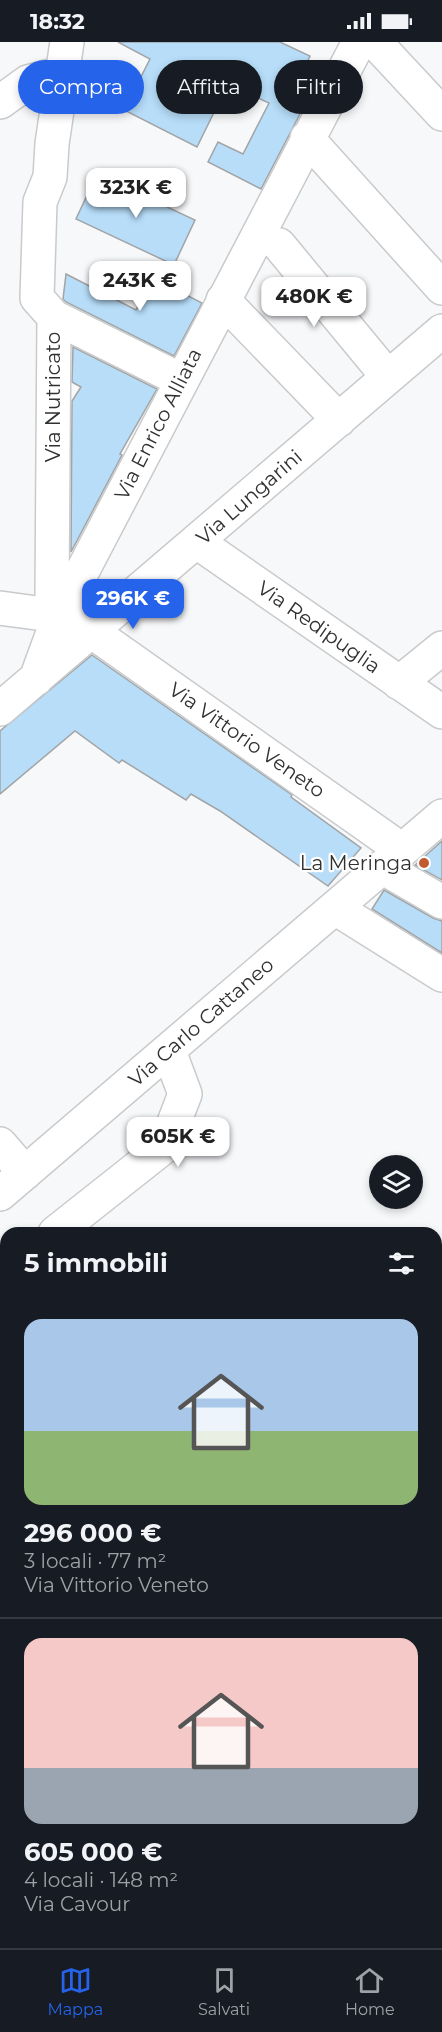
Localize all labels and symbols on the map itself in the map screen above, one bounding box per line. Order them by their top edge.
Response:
pin: 323K € [87,168,185,219]
pin: 243K € [91,261,189,312]
pin: 480K € [265,277,363,328]
street label: Via Nutricato [41,332,65,462]
street label: Via Enrico Alliata [109,344,207,504]
street label: Via Lungarini [191,445,307,549]
street label: Via Redipuglia [253,576,385,678]
pin: 296K € [84,579,182,630]
street label: Via Vittorio Veneto [164,677,330,803]
place label: La Meringa [300,851,412,875]
marker: La Meringa [417,856,431,870]
street label: Via Carlo Cattaneo [124,953,278,1091]
pin: 605K € [129,1117,227,1168]

